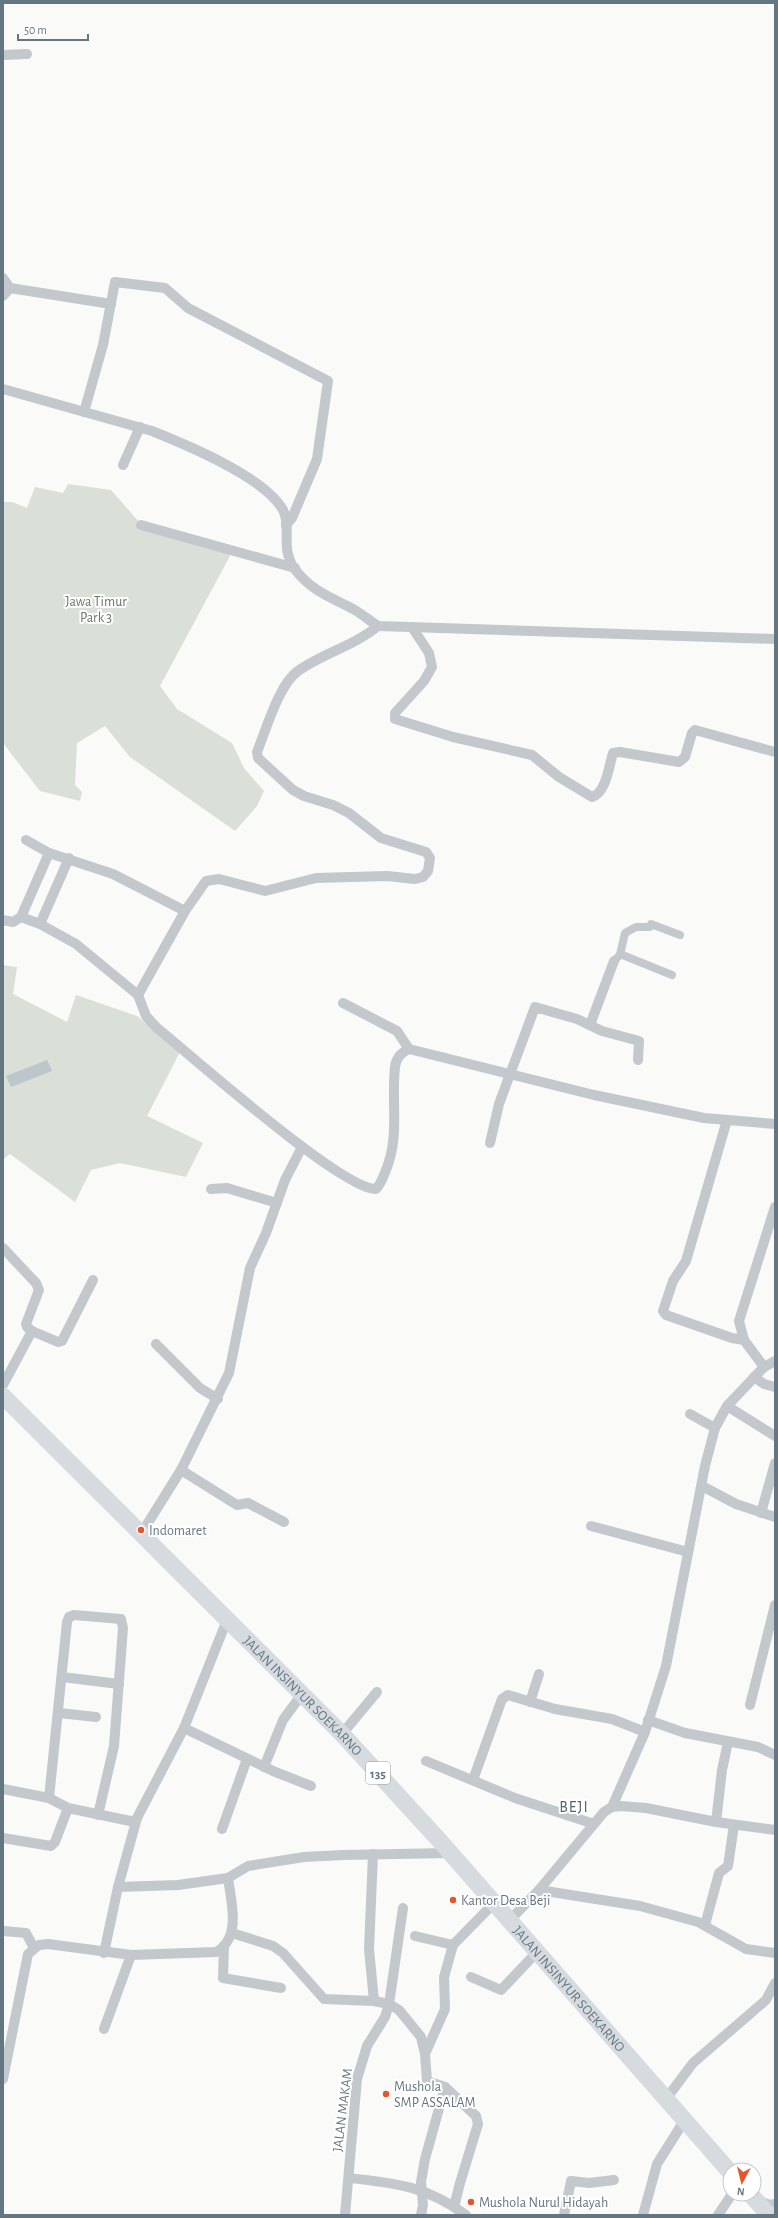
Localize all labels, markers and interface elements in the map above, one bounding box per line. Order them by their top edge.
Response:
scale bar [18,16,88,42]
text: 50 m [24,24,47,36]
park label: Jawa Timur Park 3 [65,595,127,625]
place label: Indomaret [149,1524,207,1538]
marker: Indomaret [136,1525,146,1535]
street label: JALAN INSINYUR SOEKARNO [240,1634,364,1759]
road number: 135 [366,1762,390,1784]
district label: BEJI [559,1799,589,1815]
place label: Kantor Desa Beji [461,1894,550,1908]
marker: Kantor Desa Beji [448,1895,458,1905]
street label: JALAN INSINYUR SOEKARNO [510,1924,627,2055]
street label: JALAN MAKAM [331,2068,355,2153]
place label: Mushola SMP ASSALAM [394,2080,476,2110]
marker: Mushola SMP ASSALAM [381,2089,391,2099]
north arrow [722,2162,762,2202]
text: N [736,2186,745,2197]
place label: Mushola Nurul Hidayah [479,2196,608,2210]
marker: Mushola Nurul Hidayah [466,2197,476,2207]

